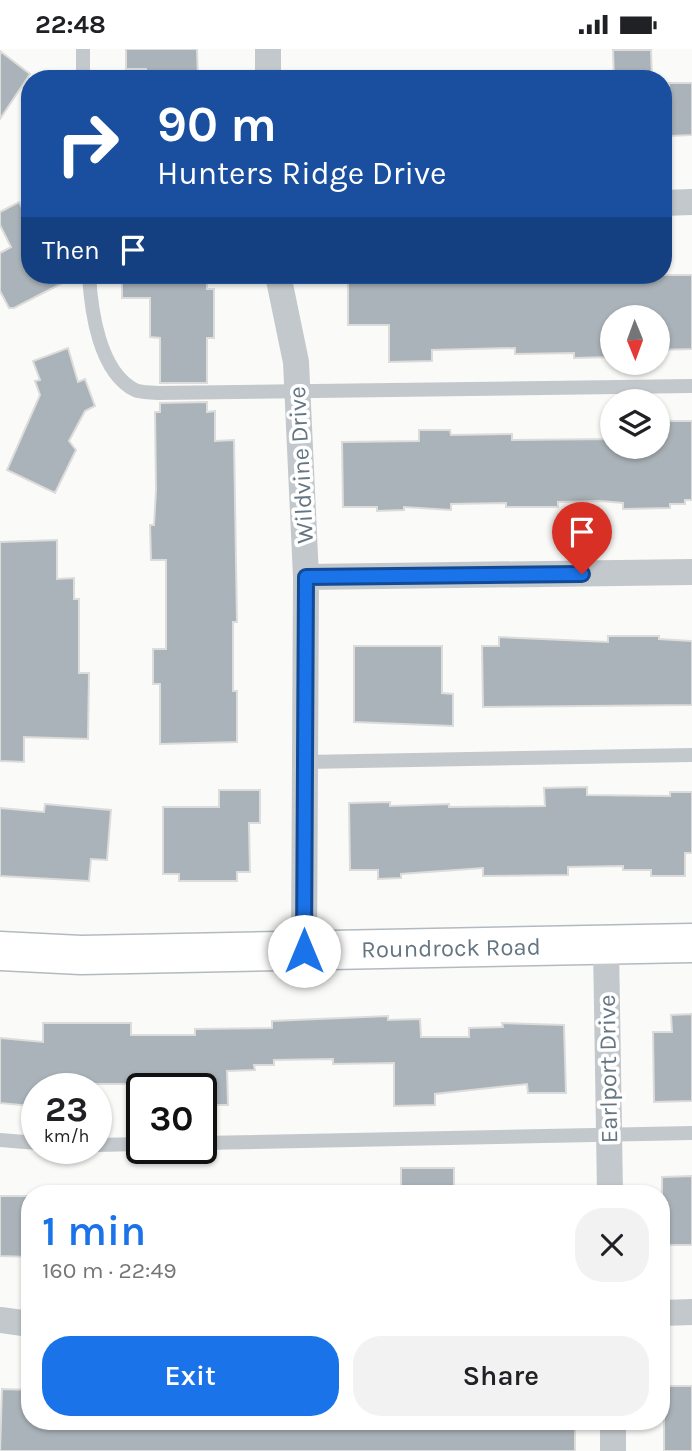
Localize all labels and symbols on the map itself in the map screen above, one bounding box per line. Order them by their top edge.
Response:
north arrow [600,305,670,375]
street label: Wildvine Drive [283,386,319,544]
pin [552,502,612,574]
position arrow [267,914,341,988]
street label: Roundrock Road [361,932,541,964]
street label: Earlport Drive [593,994,623,1144]
speed limit sign: 30 [126,1073,217,1164]

